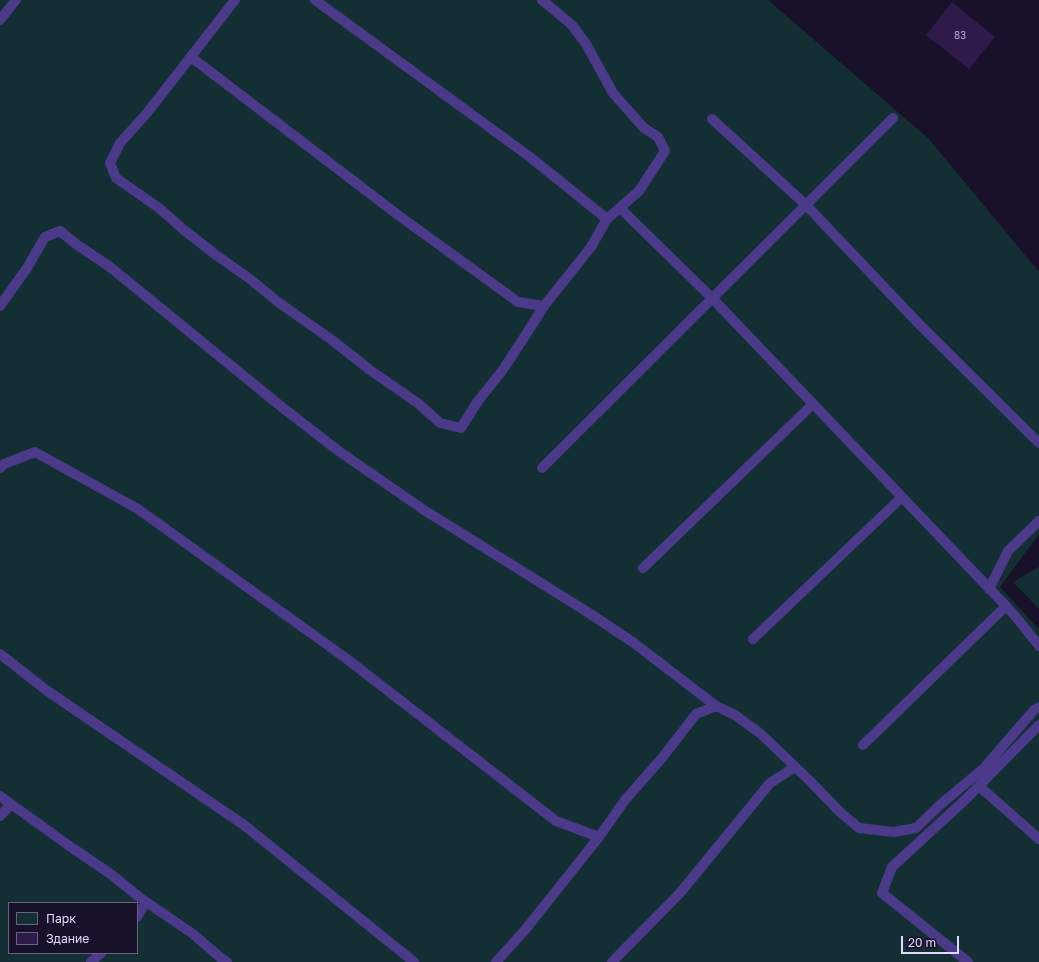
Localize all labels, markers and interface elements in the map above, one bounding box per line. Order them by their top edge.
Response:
house number: 83 [954,30,966,42]
legend [8,902,138,954]
text: Парк [46,911,76,926]
scale bar [903,928,961,954]
text: Здание [46,931,89,946]
text: 20 m [908,935,936,950]

